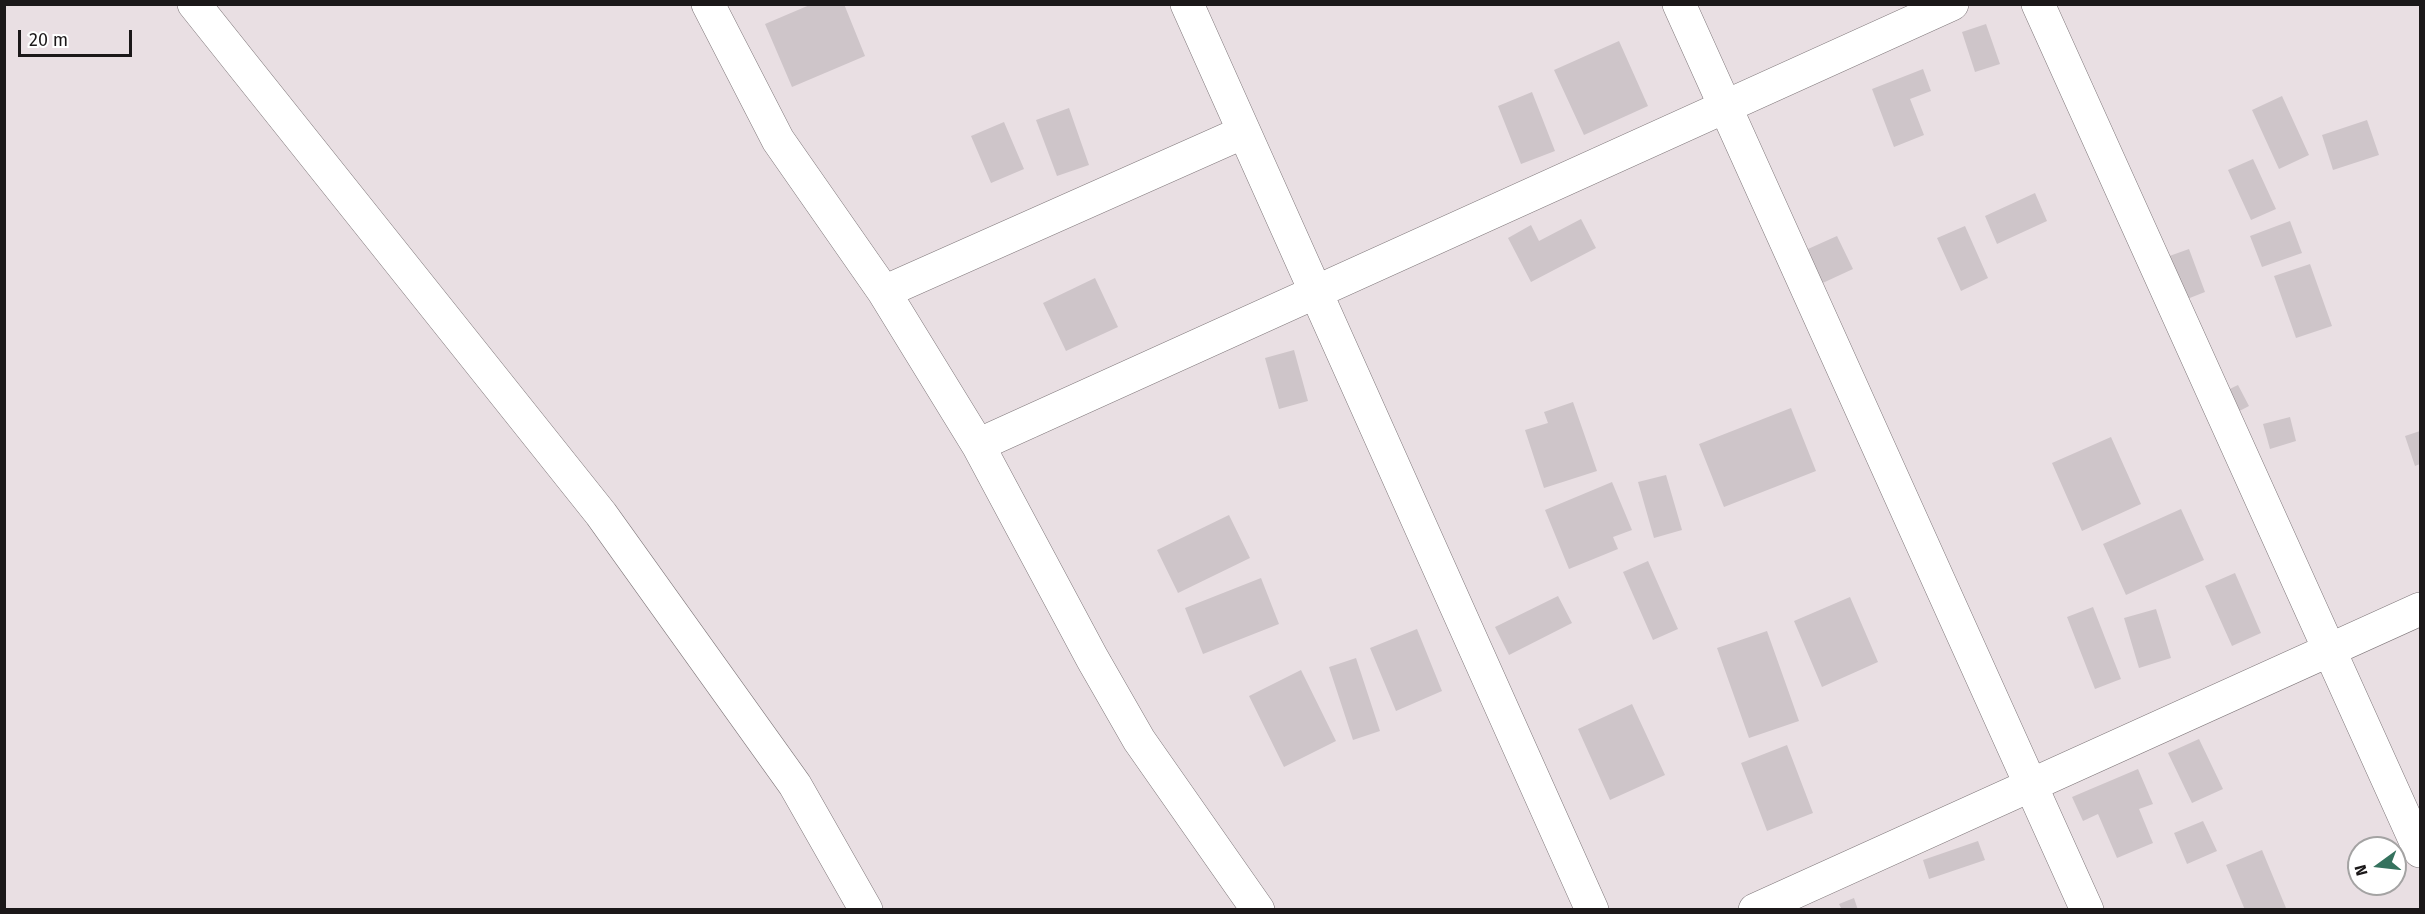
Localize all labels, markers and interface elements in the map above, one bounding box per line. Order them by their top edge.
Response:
scale bar [21,18,135,56]
text: 20 m [29,29,68,51]
north arrow [2347,836,2407,896]
text: N [2351,863,2372,878]

